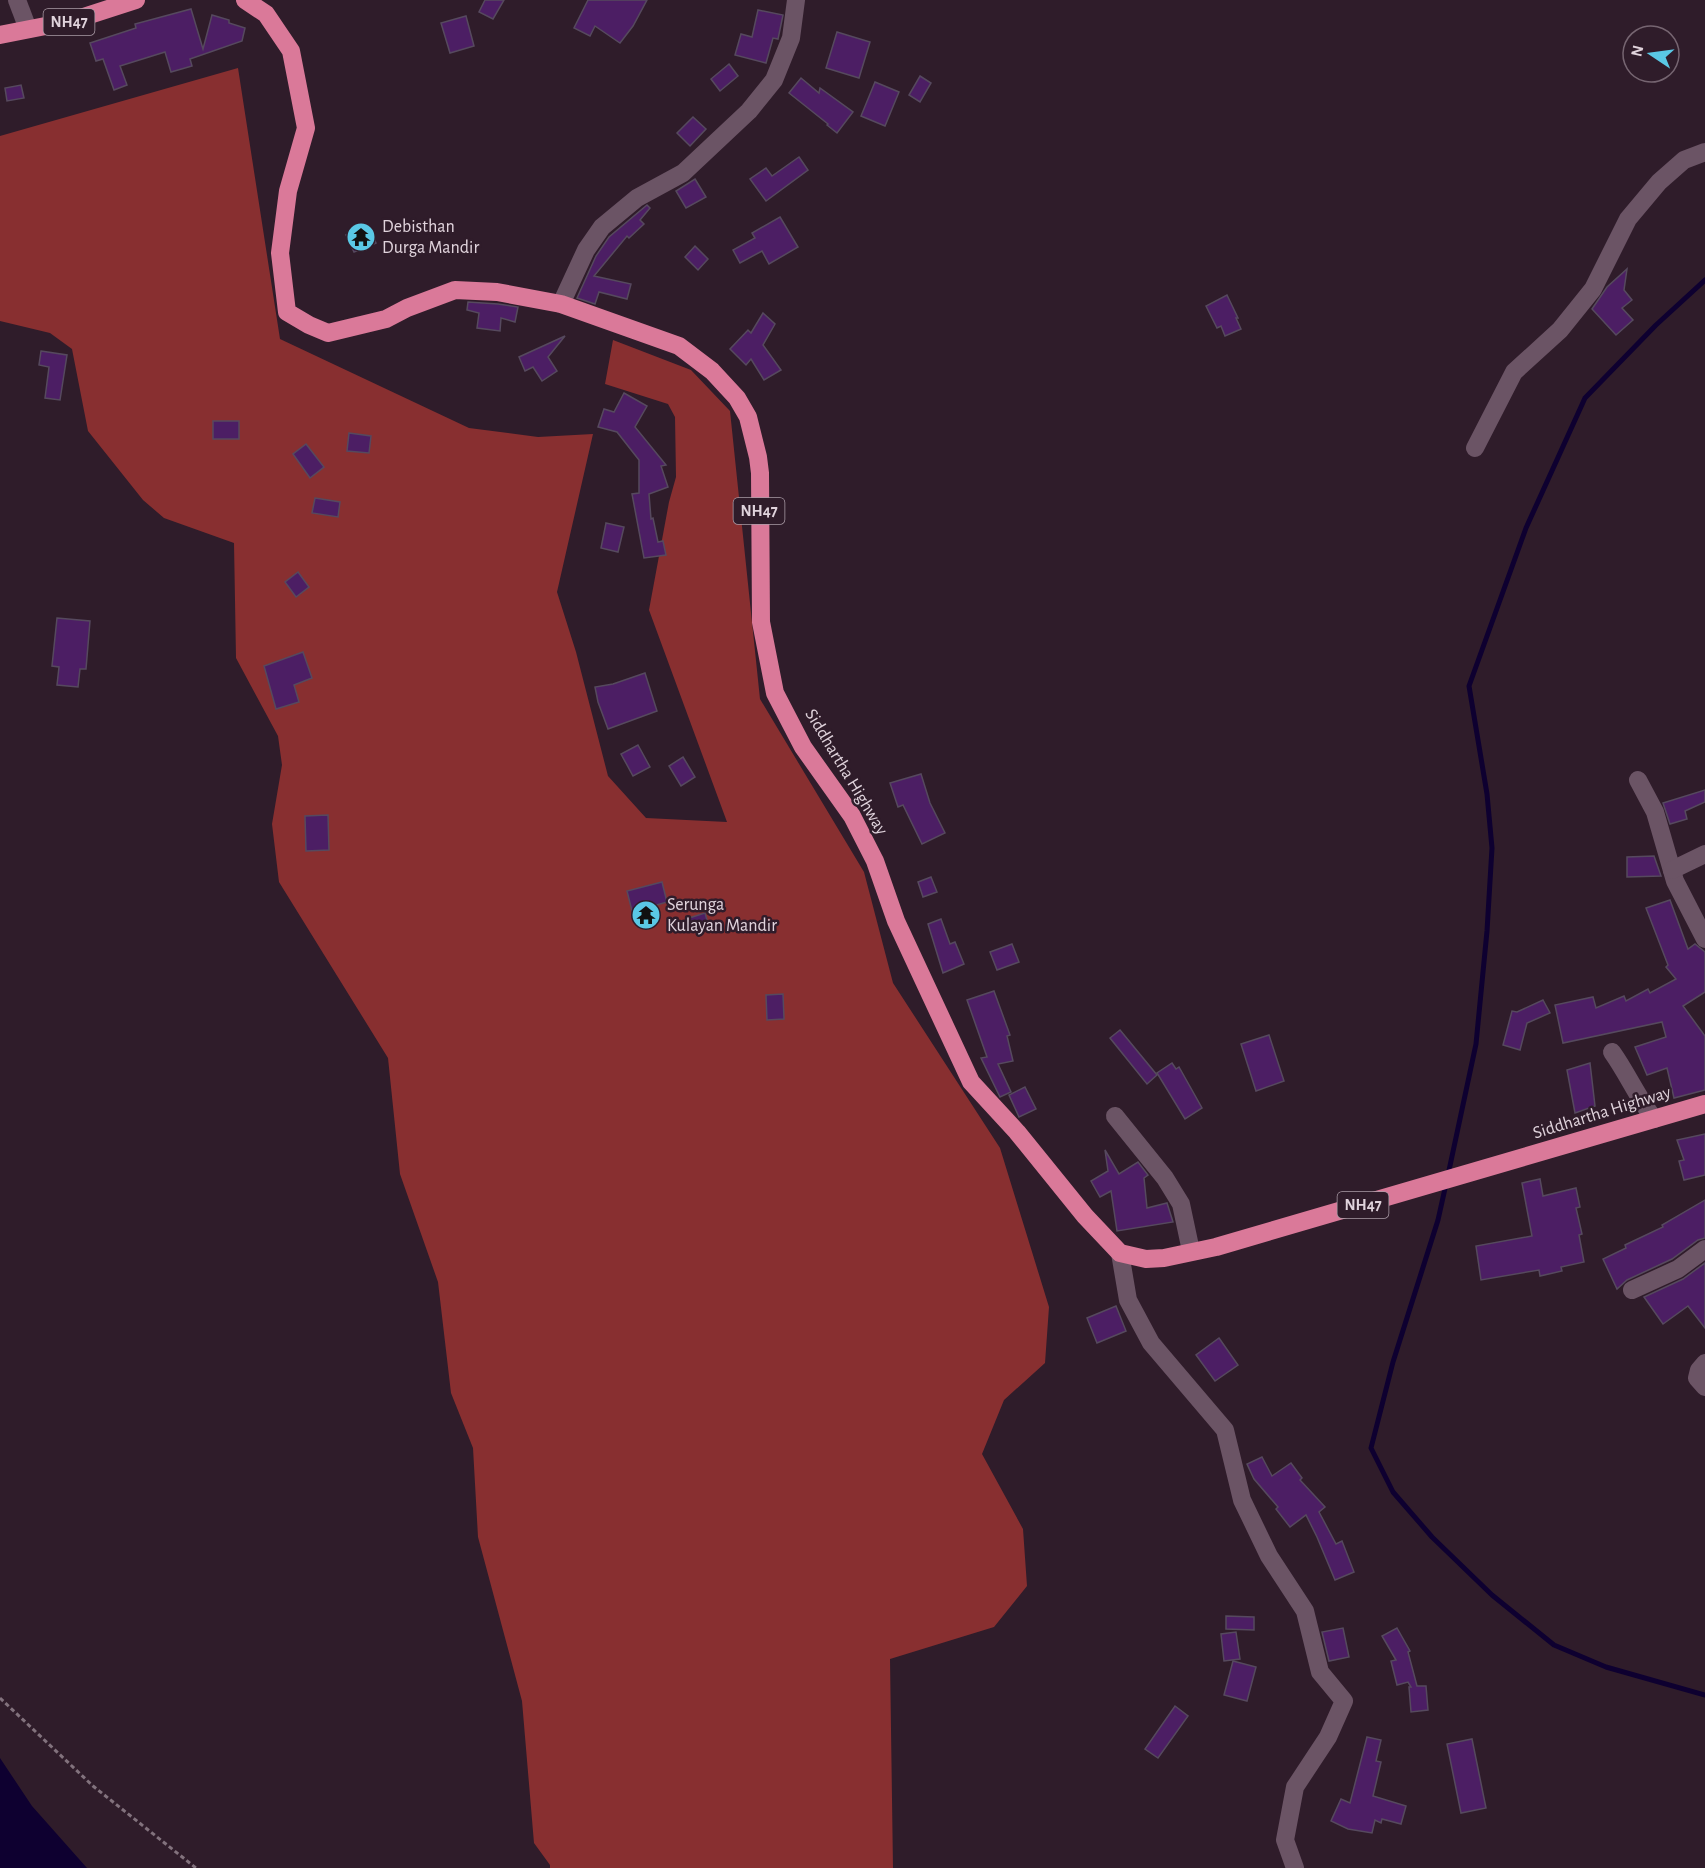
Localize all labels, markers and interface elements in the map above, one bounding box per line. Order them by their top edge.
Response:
road number: NH47 [44,9,94,35]
north arrow [1621,24,1681,84]
text: N [1628,44,1646,58]
place label: Debisthan Durga Mandir [382,218,479,257]
temple icon: Debisthan Durga Mandir [345,221,377,253]
road number: NH47 [734,498,784,524]
street label: Siddhartha Highway [801,706,891,838]
place label: Serunga Kulayan Mandir [667,896,777,935]
temple icon: Serunga Kulayan Mandir [630,899,662,931]
street label: Siddhartha Highway [1531,1083,1673,1143]
road number: NH47 [1338,1192,1388,1218]

